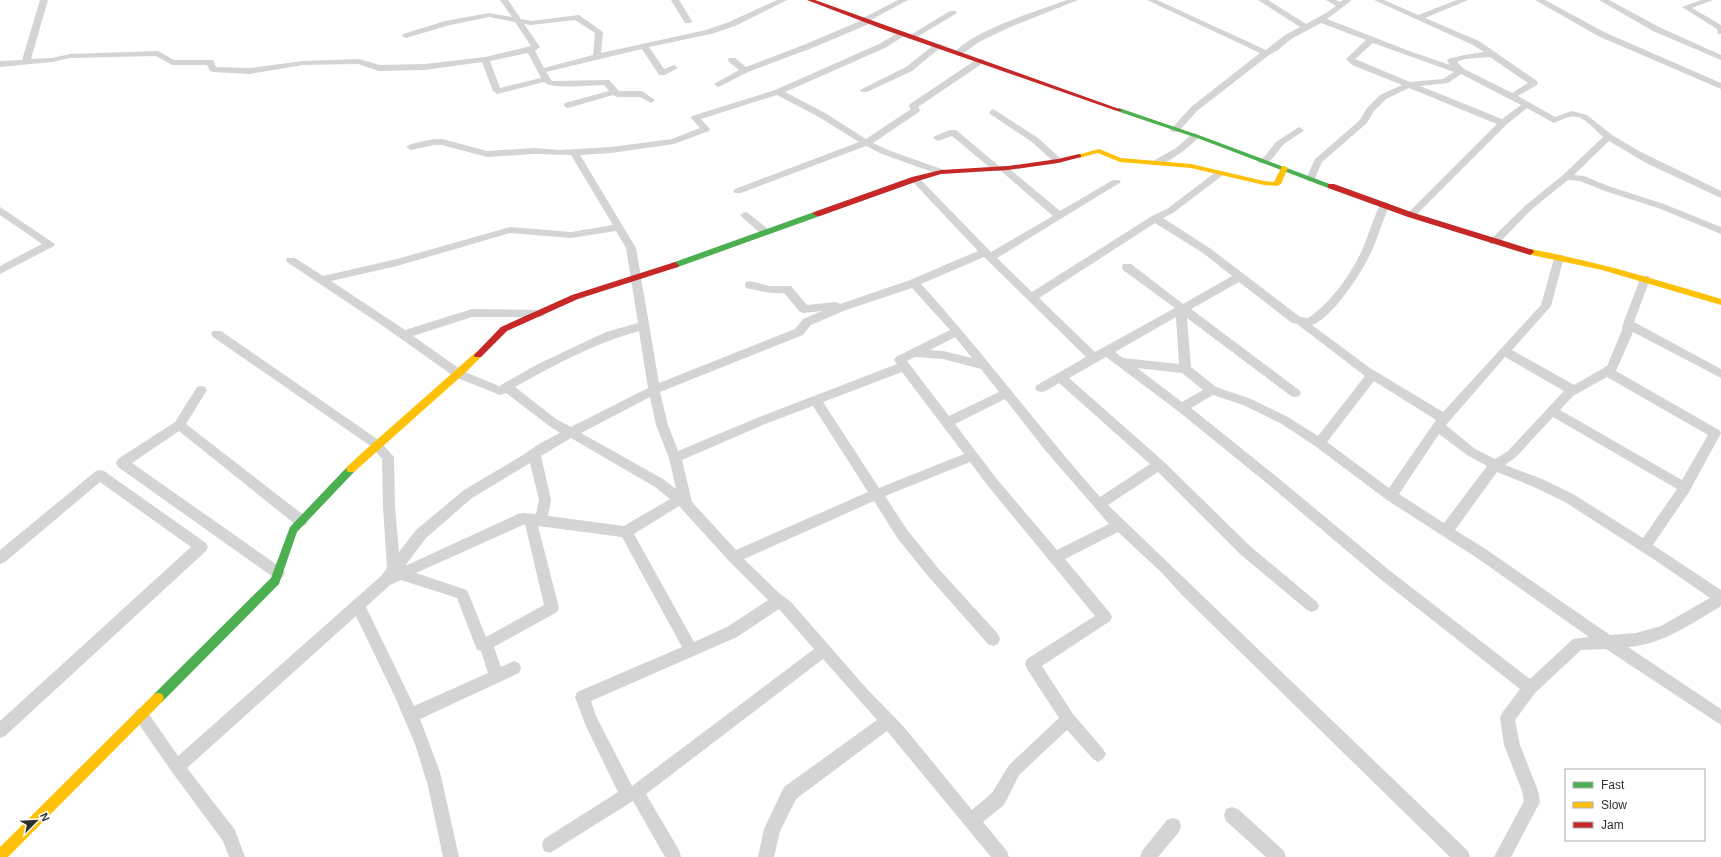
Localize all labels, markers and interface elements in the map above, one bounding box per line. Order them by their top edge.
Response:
legend [1565,769,1705,841]
text: Fast [1601,778,1625,792]
text: Slow [1601,798,1627,812]
north arrow [16,801,56,841]
text: N [38,811,52,823]
text: Jam [1601,818,1624,832]

